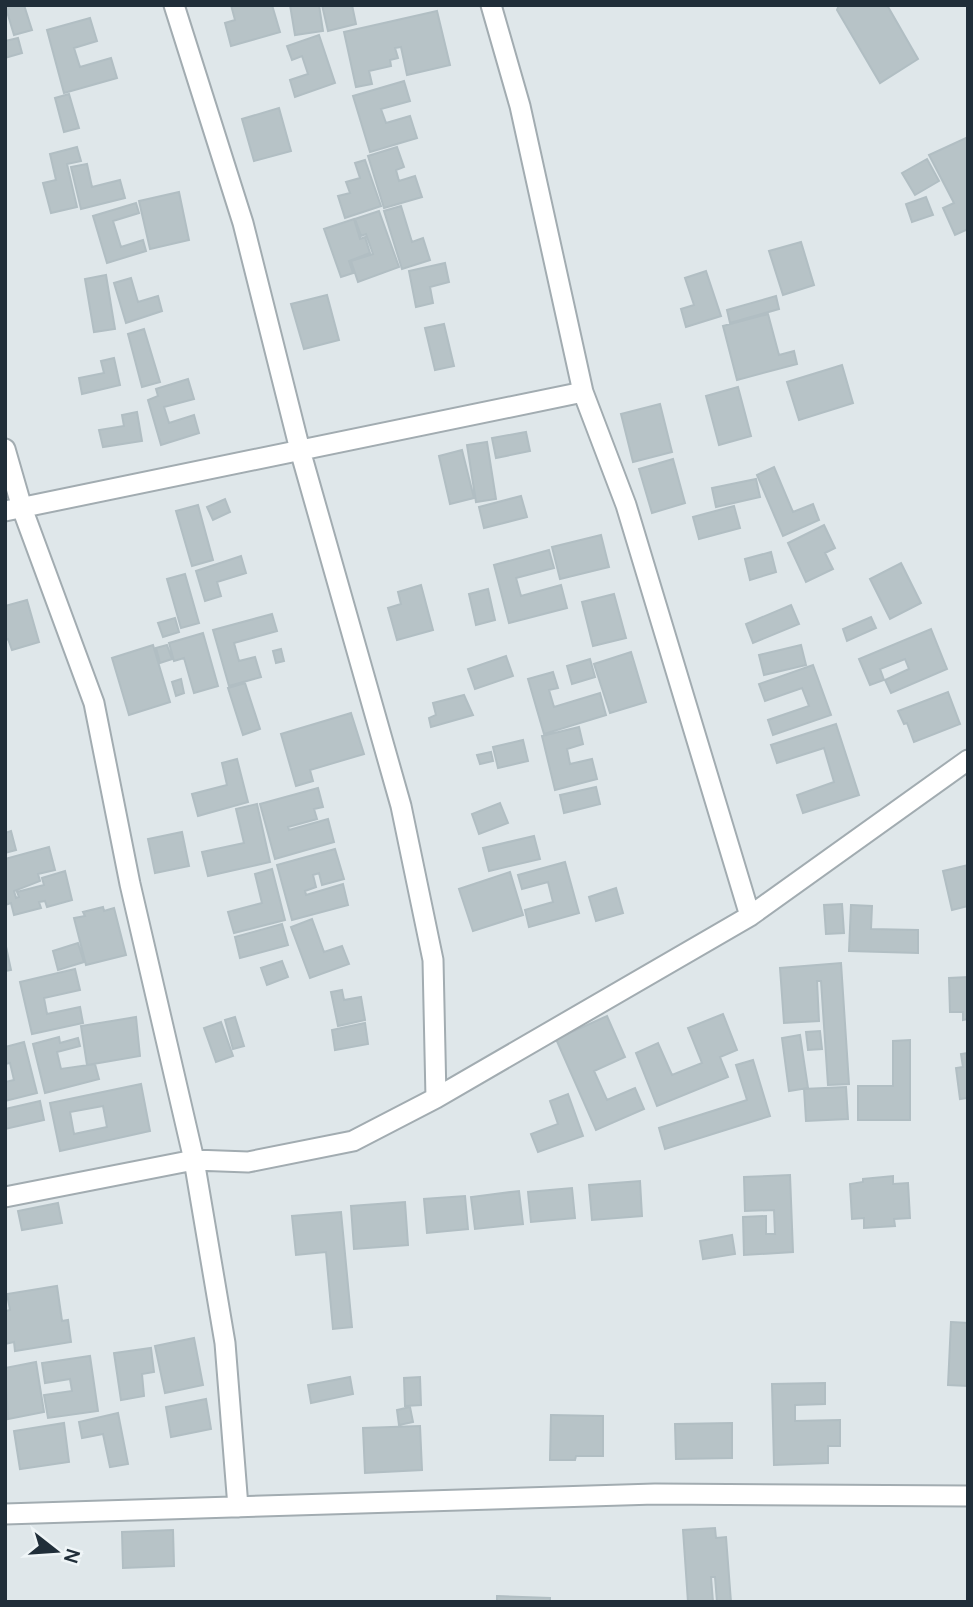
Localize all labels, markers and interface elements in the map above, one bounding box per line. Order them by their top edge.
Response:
north arrow [21,1516,91,1586]
text: N [58,1546,87,1566]

